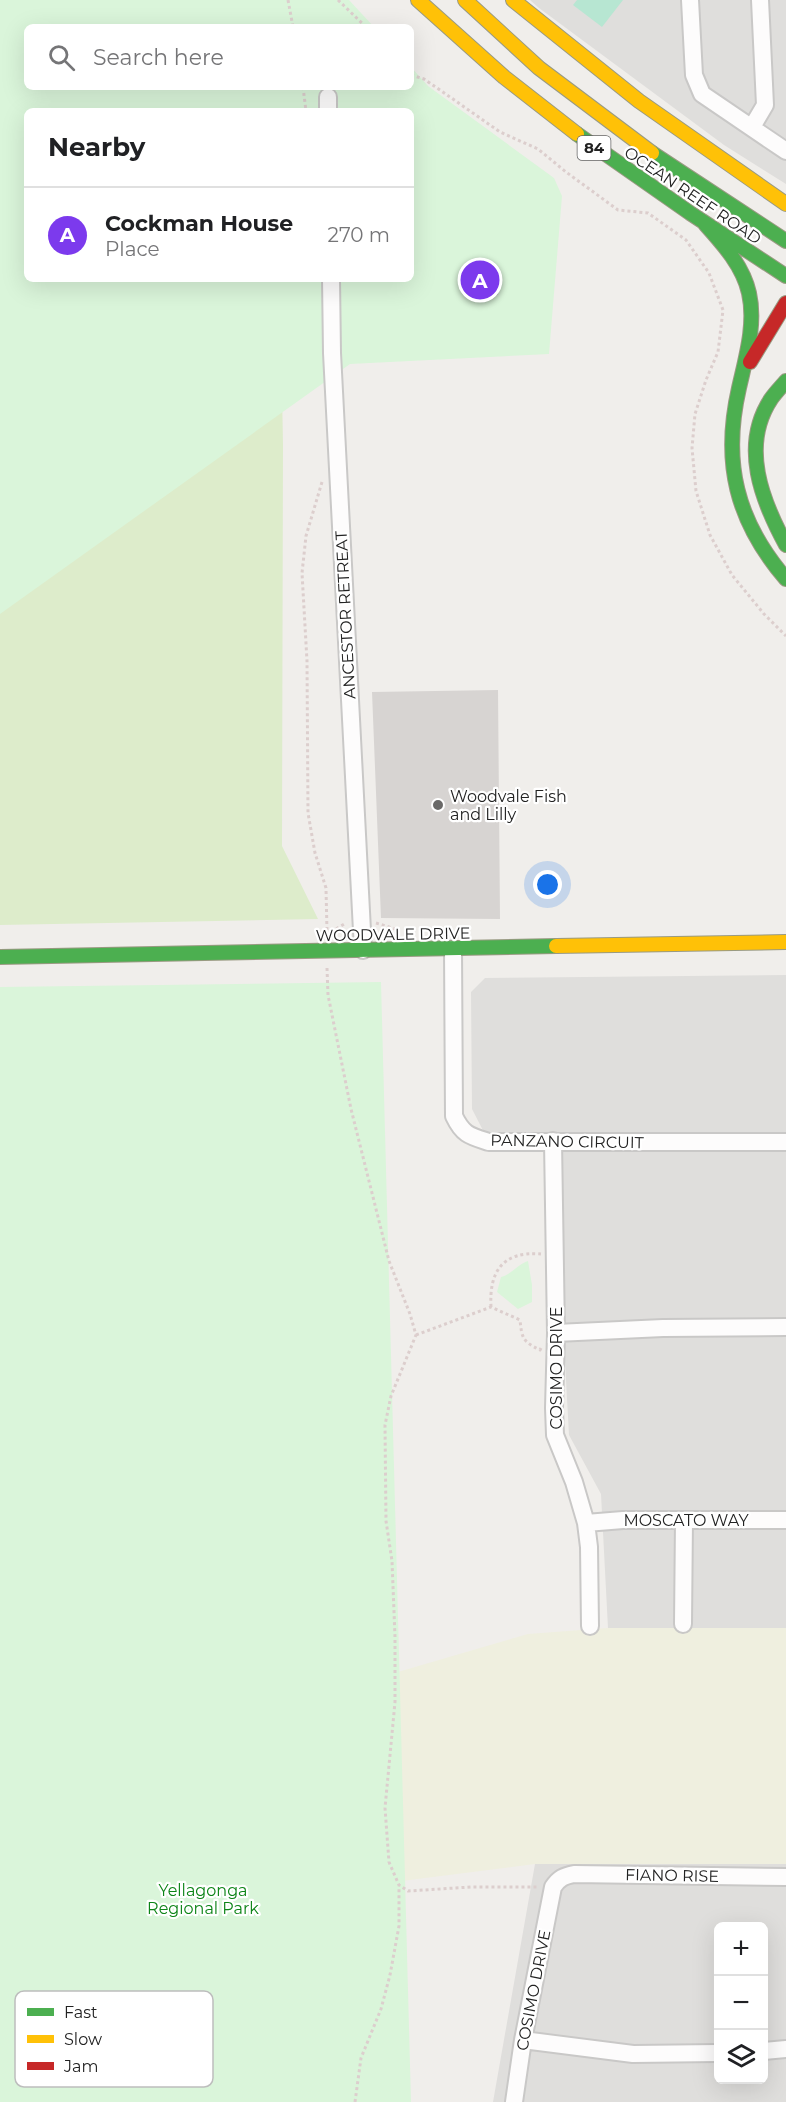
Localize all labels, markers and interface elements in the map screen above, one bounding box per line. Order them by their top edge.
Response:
search box [24,24,414,90]
icon: search [45,41,78,74]
text: Search here [93,44,224,71]
text: Nearby [48,131,145,163]
road number: 84 [578,136,610,160]
street label: OCEAN REEF ROAD [621,143,765,248]
text: Cockman House [105,210,293,237]
text: A [60,223,75,247]
text: 270 m [328,223,390,247]
text: Place [105,237,160,261]
pin: A [460,258,500,302]
street label: ANCESTOR RETREAT [332,530,359,699]
place label: Woodvale Fish and Lilly [450,787,567,824]
marker: Woodvale Fish and Lilly [431,798,445,812]
your location [533,870,562,899]
street label: WOODVALE DRIVE [316,924,470,945]
street label: PANZANO CIRCUIT [490,1131,645,1152]
street label: COSIMO DRIVE [547,1307,566,1429]
street label: MOSCATO WAY [623,1511,749,1530]
street label: FIANO RISE [625,1865,719,1886]
park label: Yellagonga Regional Park [147,1881,259,1918]
map controls [714,1922,768,2084]
button: + [714,1922,768,1976]
street label: COSIMO DRIVE [512,1928,555,2052]
button: − [714,1976,768,2030]
legend [15,1991,213,2087]
text: Fast [64,2003,98,2022]
text: Slow [64,2030,102,2049]
button: layers [714,2030,768,2084]
text: Jam [63,2057,98,2076]

